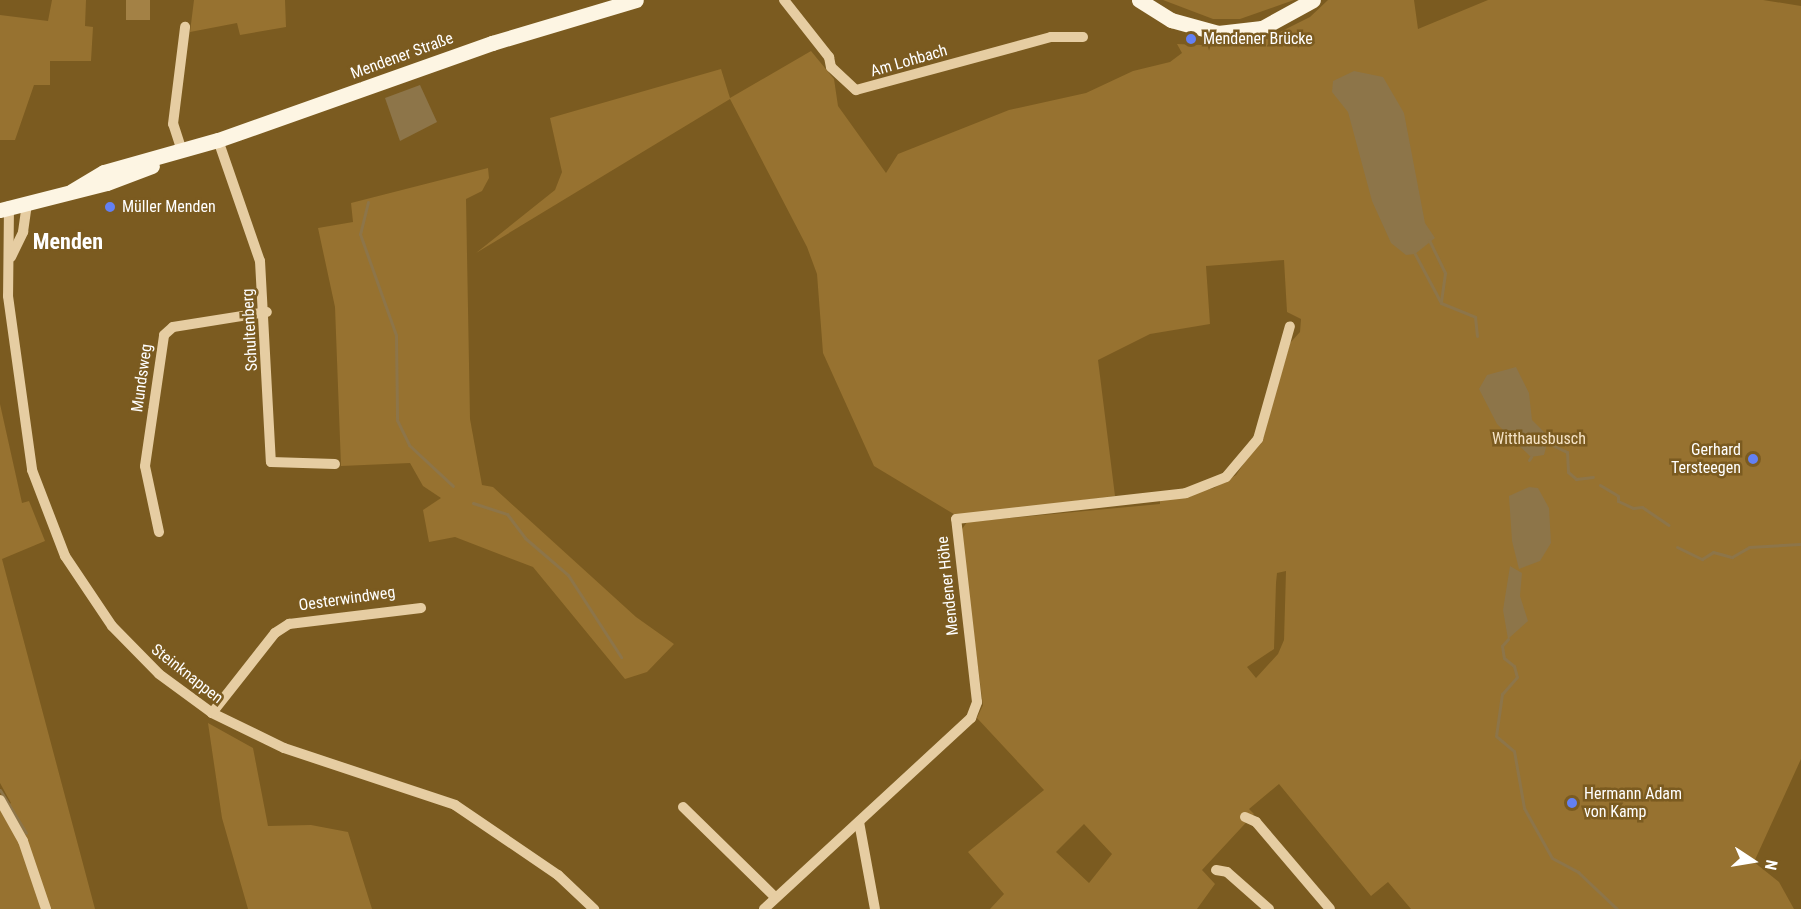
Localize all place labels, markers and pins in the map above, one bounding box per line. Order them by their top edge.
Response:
place label: Mendener Brücke [1203,29,1313,49]
marker: Mendener Brücke [1184,32,1198,46]
place label: Müller Menden [122,197,216,217]
marker: Müller Menden [103,200,117,214]
place label: Gerhard Tersteegen [1671,440,1741,478]
marker: Gerhard Tersteegen [1746,452,1760,466]
place label: Hermann Adam von Kamp [1584,784,1682,822]
marker: Hermann Adam von Kamp [1565,796,1579,810]

